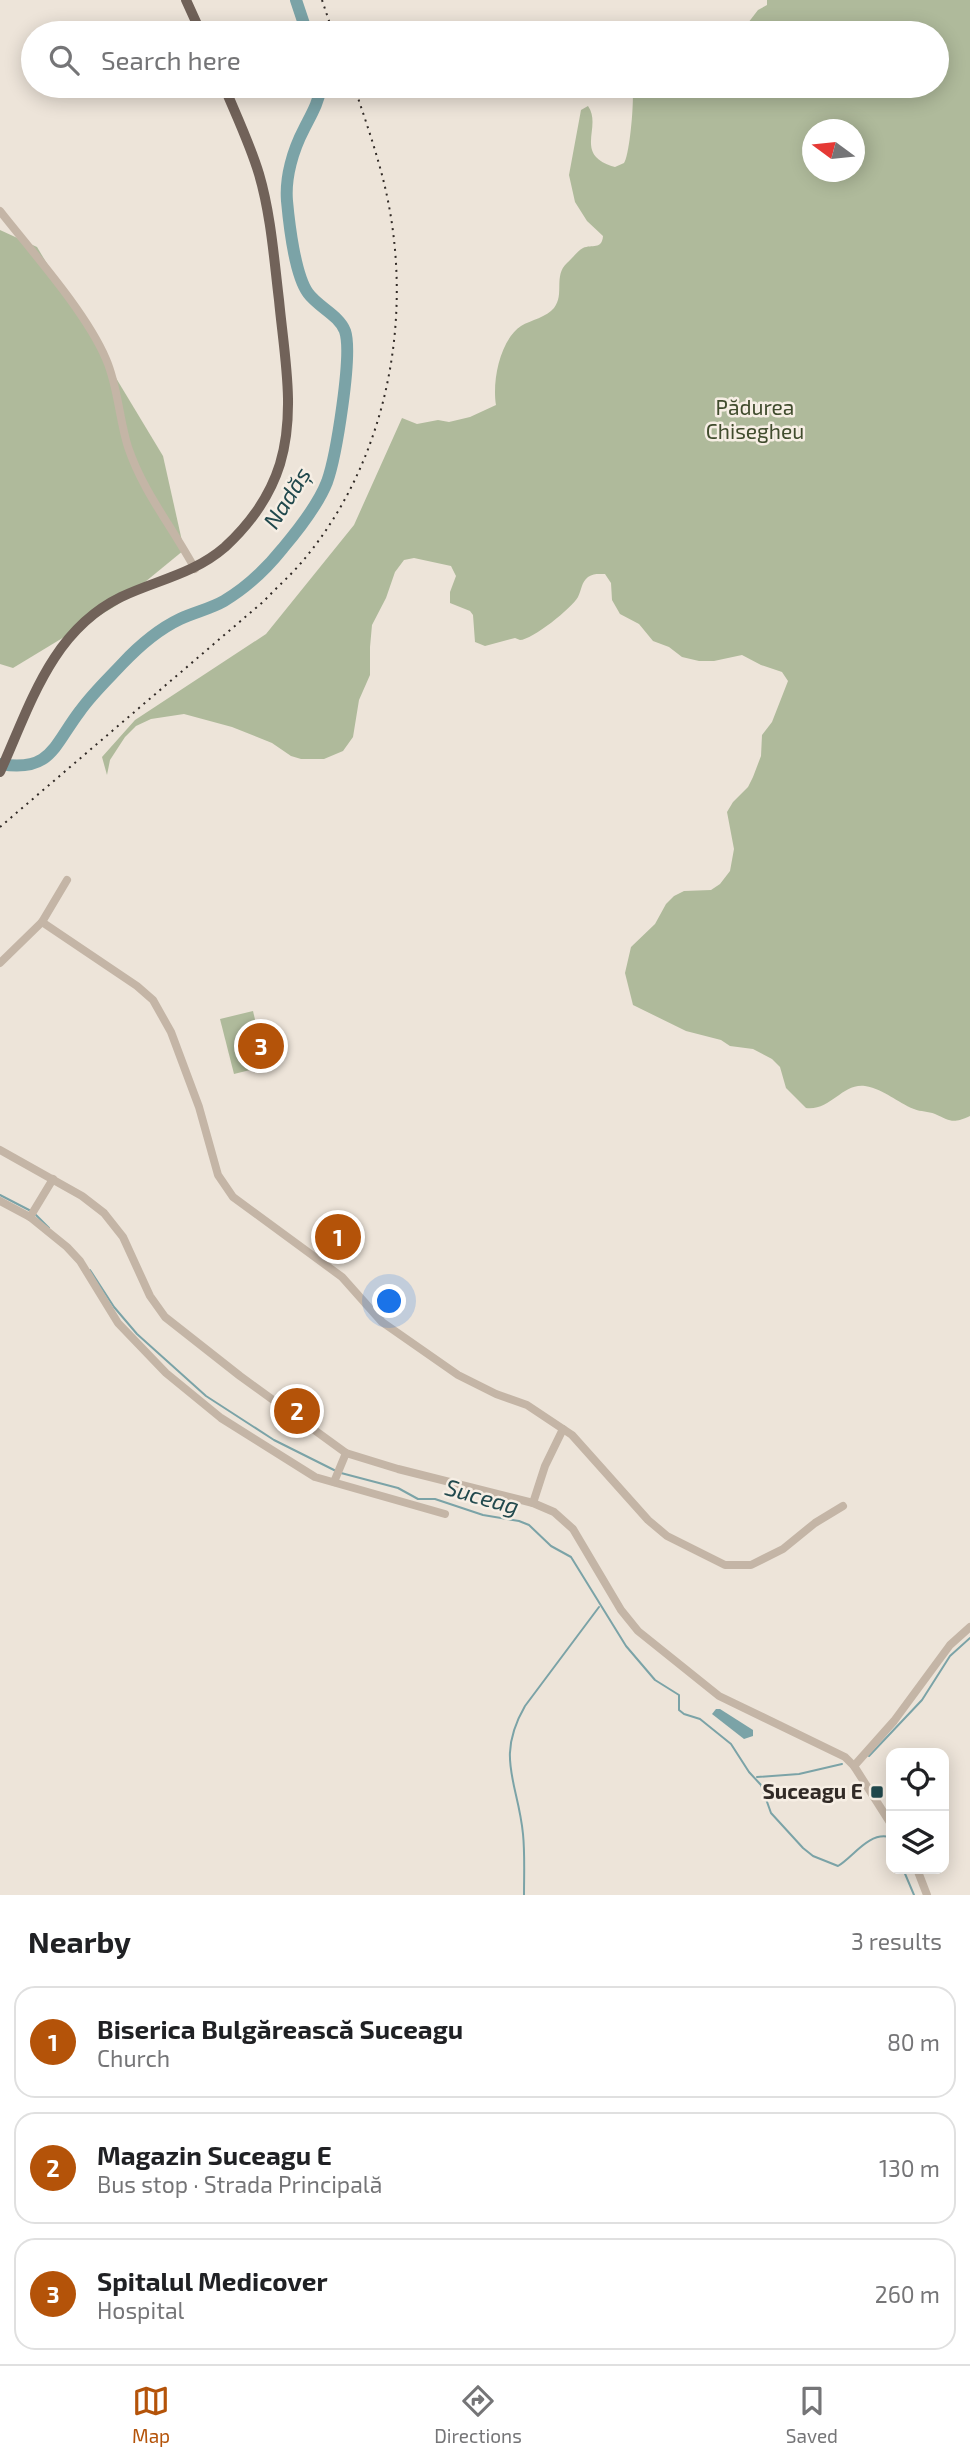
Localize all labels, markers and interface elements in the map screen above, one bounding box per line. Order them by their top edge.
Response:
search box [21,21,949,98]
icon: search [45,41,83,79]
text: Search here [101,44,241,75]
north arrow [802,119,865,182]
park label: Pădurea Chisegheu [706,394,804,443]
water label: Nadăș [256,462,318,534]
pin: 3 [238,1020,284,1072]
pin: 1 [315,1211,361,1263]
your location [372,1284,406,1318]
pin: 2 [274,1385,320,1437]
water label: Suceag [442,1472,522,1520]
map controls [886,1748,949,1874]
button: locate [886,1748,949,1811]
place label: Suceagu E [763,1778,863,1803]
marker: Suceagu E [869,1784,885,1800]
button: layers [886,1811,949,1874]
text: Nearby [28,1923,131,1959]
text: 3 results [851,1927,942,1955]
text: Biserica Bulgărească Suceagu [97,2013,463,2044]
text: 1 [48,2028,58,2056]
text: 80 m [887,2028,940,2056]
text: Church [97,2044,170,2072]
text: Magazin Suceagu E [97,2139,332,2170]
text: 2 [46,2154,60,2182]
text: 130 m [879,2154,940,2182]
text: Bus stop · Strada Principală [97,2170,382,2198]
text: Spitalul Medicover [97,2265,328,2296]
text: 3 [46,2280,60,2308]
text: 260 m [875,2280,940,2308]
text: Hospital [97,2296,184,2324]
tab: Map [132,2382,170,2447]
tab: Directions [434,2382,522,2447]
tab: Saved [786,2382,838,2447]

